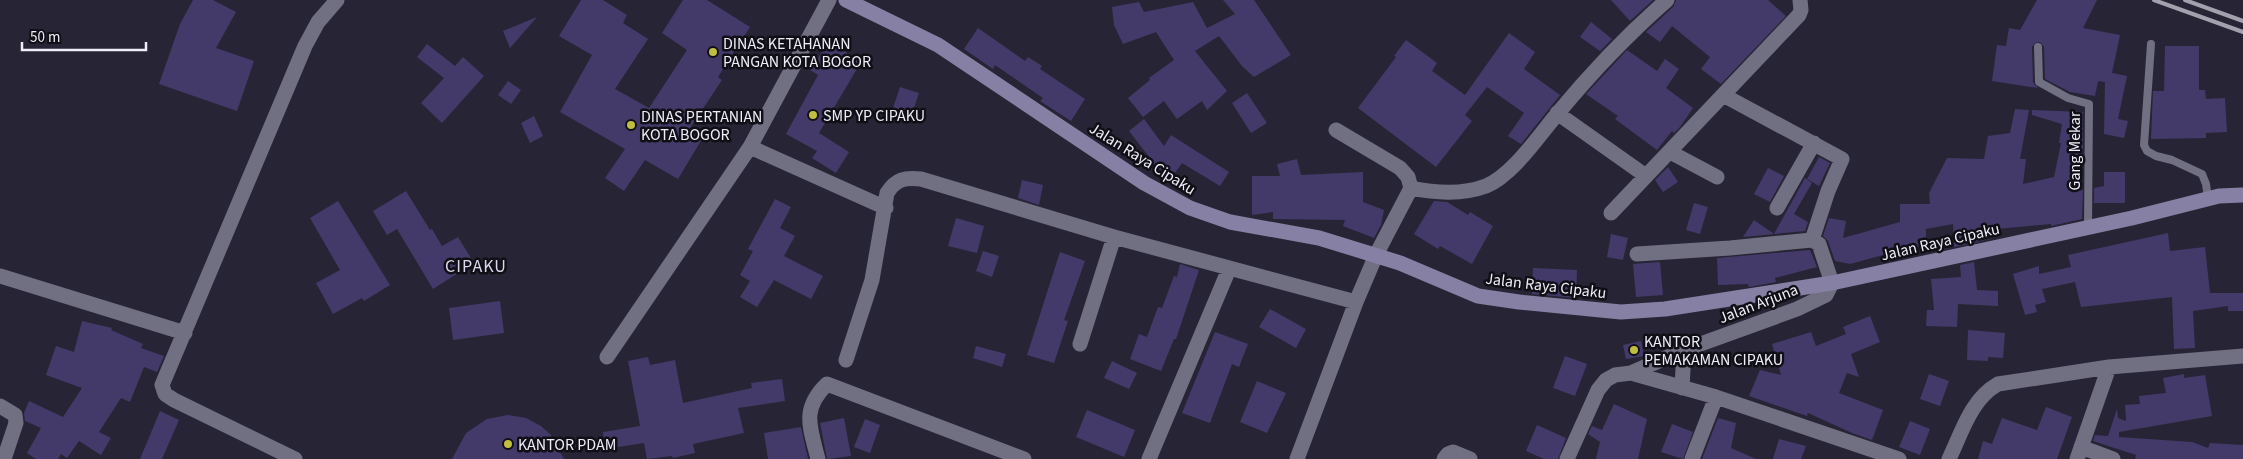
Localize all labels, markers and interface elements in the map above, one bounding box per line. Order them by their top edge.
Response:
scale bar [22,20,146,52]
text: 50 m [30,27,60,48]
place label: DINAS KETAHANAN PANGAN KOTA BOGOR [723,33,871,73]
marker: DINAS KETAHANAN PANGAN KOTA BOGOR [707,46,719,58]
place label: SMP YP CIPAKU [823,105,925,127]
place label: DINAS PERTANIAN KOTA BOGOR [641,106,762,146]
marker: SMP YP CIPAKU [807,109,819,121]
street label: Gang Mekar [2064,111,2086,190]
street label: Jalan Raya Cipaku [1085,117,1200,200]
marker: DINAS PERTANIAN KOTA BOGOR [625,119,637,131]
street label: Jalan Raya Cipaku [1879,218,2002,266]
district label: CIPAKU [445,254,507,279]
street label: Jalan Raya Cipaku [1484,268,1608,304]
street label: Jalan Arjuna [1715,279,1801,329]
place label: KANTOR PEMAKAMAN CIPAKU [1644,331,1783,371]
marker: KANTOR PEMAKAMAN CIPAKU [1628,344,1640,356]
place label: KANTOR PDAM [518,434,616,456]
marker: KANTOR PDAM [502,438,514,450]

